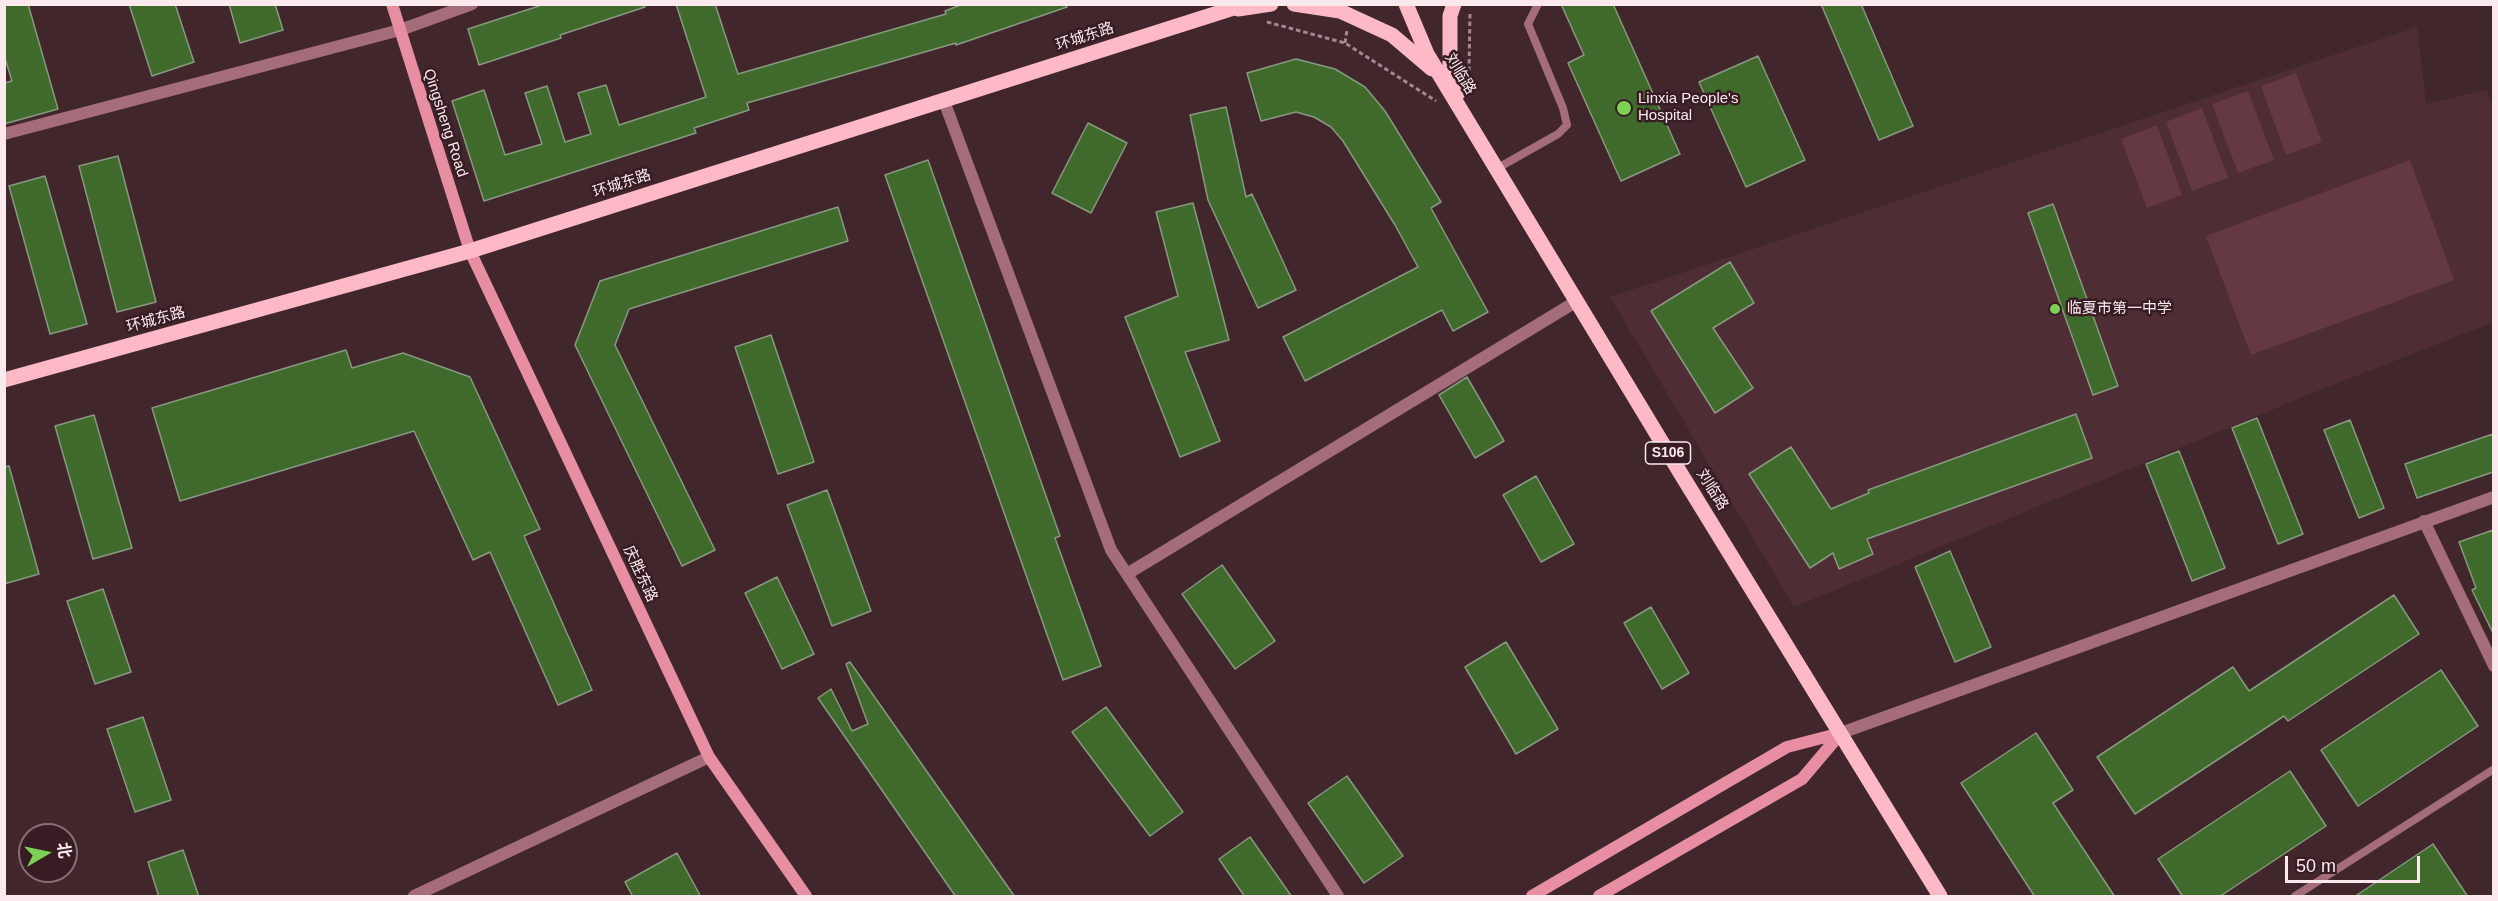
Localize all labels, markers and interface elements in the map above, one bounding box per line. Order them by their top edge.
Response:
street label: 环城东路 [1054,19,1116,55]
street label: 刘临路 [1441,50,1479,98]
street label: Qingsheng Road [419,67,471,179]
place label: Linxia People's Hospital [1638,90,1738,125]
marker: Linxia People's Hospital [1615,99,1633,117]
street label: 环城东路 [591,166,653,202]
place label: 临夏市第一中学 [2067,300,2172,318]
marker: 临夏市第一中学 [2048,302,2062,316]
street label: 环城东路 [125,304,187,336]
road number: S106 [1646,442,1690,464]
street label: 刘临路 [1692,466,1732,514]
street label: 庆胜东路 [619,543,661,605]
north arrow [18,823,78,883]
text: 北 [55,841,74,860]
scale bar [2288,844,2423,882]
text: 50 m [2296,856,2336,876]

